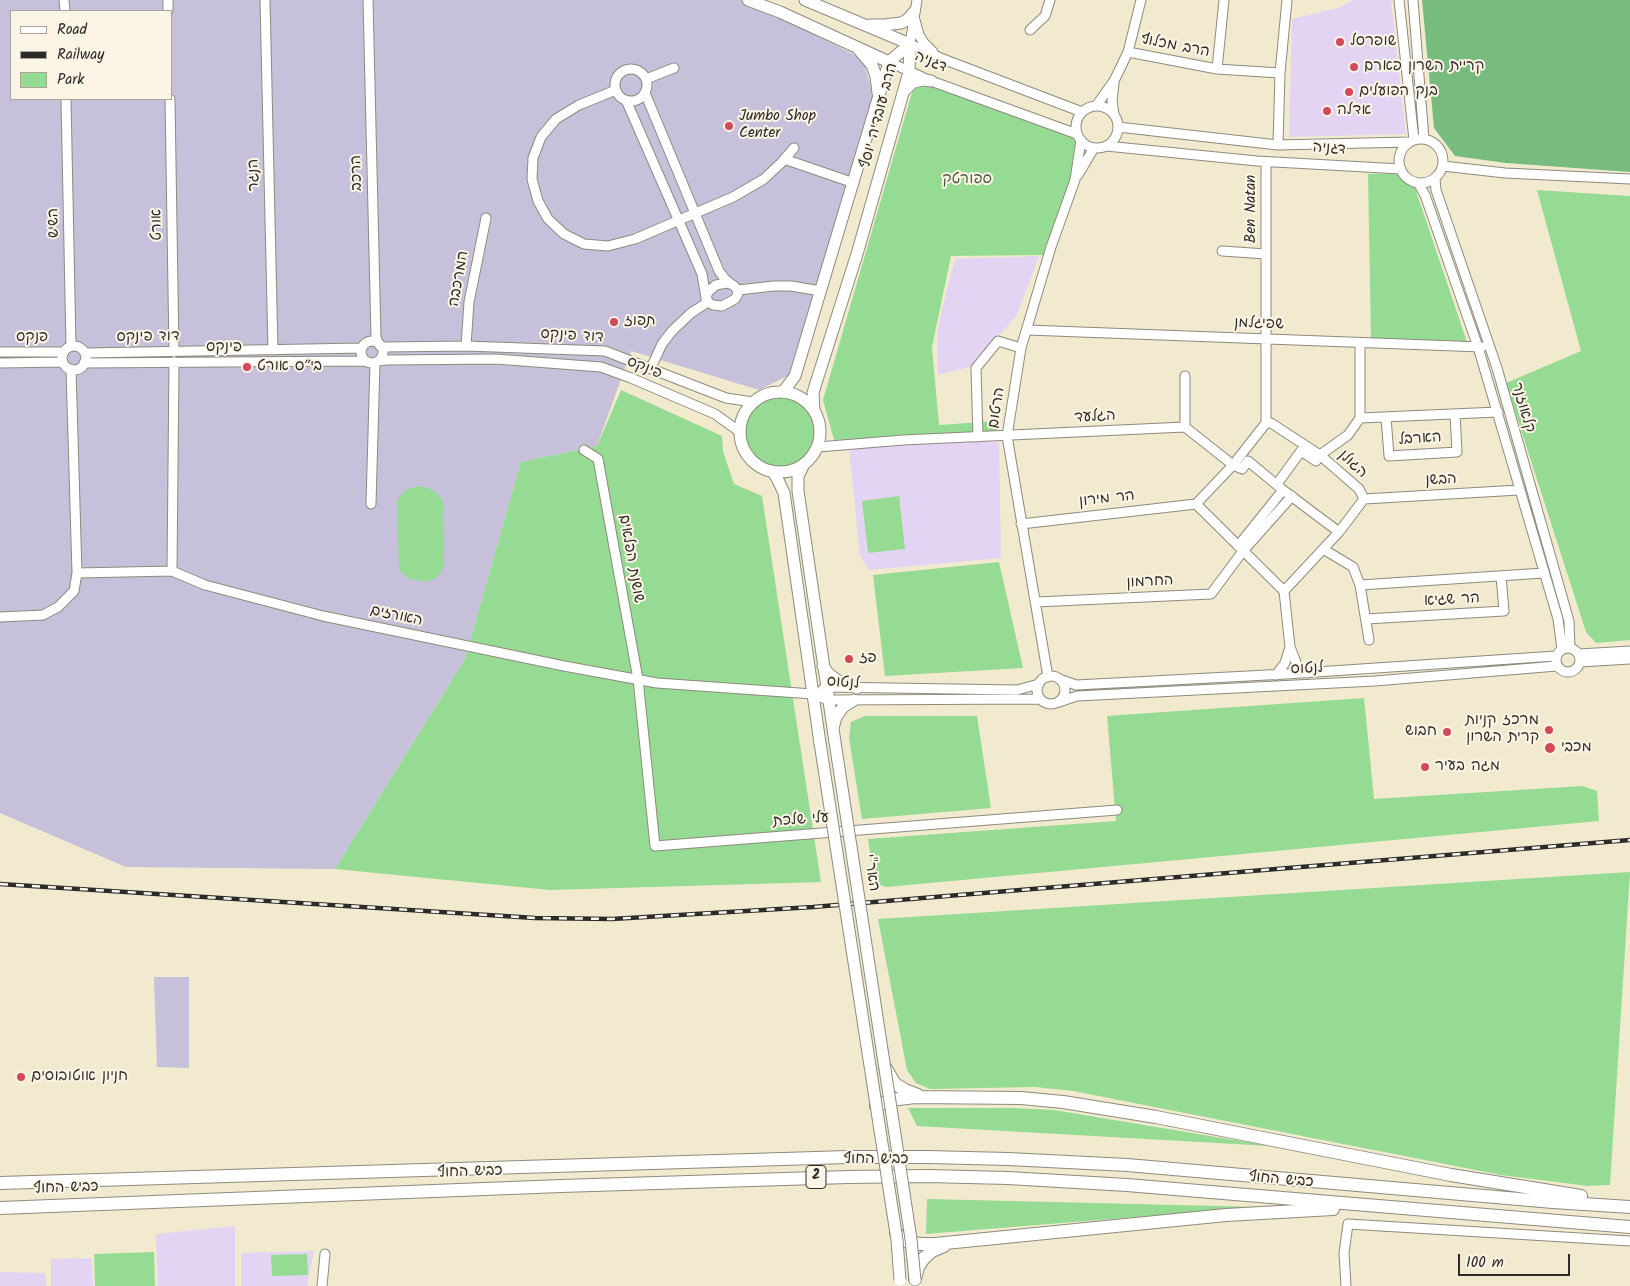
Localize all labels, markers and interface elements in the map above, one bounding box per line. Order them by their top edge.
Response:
legend [10,10,172,100]
text: Road [57,18,87,42]
street label: הרב מכלוף [1139,31,1211,63]
place label: שופרסל [1350,33,1396,51]
marker: שופרסל [1334,36,1346,48]
text: Railway [57,43,104,67]
street label: דגניה [911,48,949,78]
place label: קריית השרון פארם [1364,58,1484,76]
street label: הרב עובדיה יוסף [857,61,903,171]
marker: קריית השרון פארם [1348,61,1360,73]
text: Park [57,68,84,92]
place label: בנק הפועלים [1359,83,1438,101]
marker: בנק הפועלים [1343,86,1355,98]
place label: אדלה [1337,102,1371,120]
marker: אדלה [1321,105,1333,117]
place label: Jumbo Shop Center [739,108,816,143]
marker: Jumbo Shop Center [723,120,735,132]
street label: דגניה [1312,140,1346,160]
street label: הרכב [349,155,367,191]
street label: הנגר [246,159,264,191]
park label: ספורטק [942,171,992,189]
street label: Ben Natan [1243,175,1261,243]
street label: השיש [46,208,64,238]
street label: אורט [149,209,167,241]
street label: המרכבה [446,250,474,308]
place label: תפוז [624,313,656,331]
street label: שפיגלמן [1234,315,1284,335]
marker: תפוז [608,316,620,328]
street label: דוד פינקס [540,326,604,348]
street label: דוד פינקס [116,328,180,348]
street label: פנקס [16,329,48,347]
street label: פינקס [206,339,242,357]
street label: פינקס [624,354,664,384]
place label: בי״ס אורט [257,358,322,376]
marker: בי״ס אורט [241,361,253,373]
street label: קלאוזנר [1506,381,1538,435]
street label: הרטום [986,386,1010,430]
street label: הגלעד [1074,408,1116,428]
street label: הארבל [1398,430,1442,450]
street label: הגולן [1334,447,1370,483]
street label: הבשן [1425,471,1457,491]
street label: הר מירון [1078,488,1136,512]
street label: שושנת הפלאים [613,513,647,605]
street label: החרמון [1126,573,1174,593]
street label: הר שגיא [1424,591,1480,611]
street label: האורזים [368,603,424,631]
place label: פז [859,650,877,668]
marker: פז [843,653,855,665]
street label: לנטוס [1290,660,1324,680]
street label: לנטוס [826,674,860,694]
place label: מרכז קניות קרית השרון [1465,712,1539,747]
place label: חבוש [1405,723,1437,741]
marker: מרכז קניות קרית השרון [1543,724,1555,736]
marker: חבוש [1441,726,1453,738]
place label: מכבי [1561,739,1592,757]
marker: מכבי [1543,741,1557,755]
place label: מגה בעיר [1435,758,1500,776]
marker: מגה בעיר [1419,761,1431,773]
street label: עלי שלכת [772,810,830,832]
street label: האר"י [858,853,882,893]
place label: חניון אוטובוסים [31,1068,128,1086]
marker: חניון אוטובוסים [15,1071,27,1083]
street label: כביש החוף [844,1151,908,1169]
street label: כביש החוף [437,1163,503,1183]
road number: 2 [806,1166,826,1188]
street label: כביש החוף [1248,1169,1314,1193]
street label: כביש החוף [33,1179,99,1199]
scale bar [1460,1244,1572,1276]
text: 100 m [1466,1251,1504,1275]

